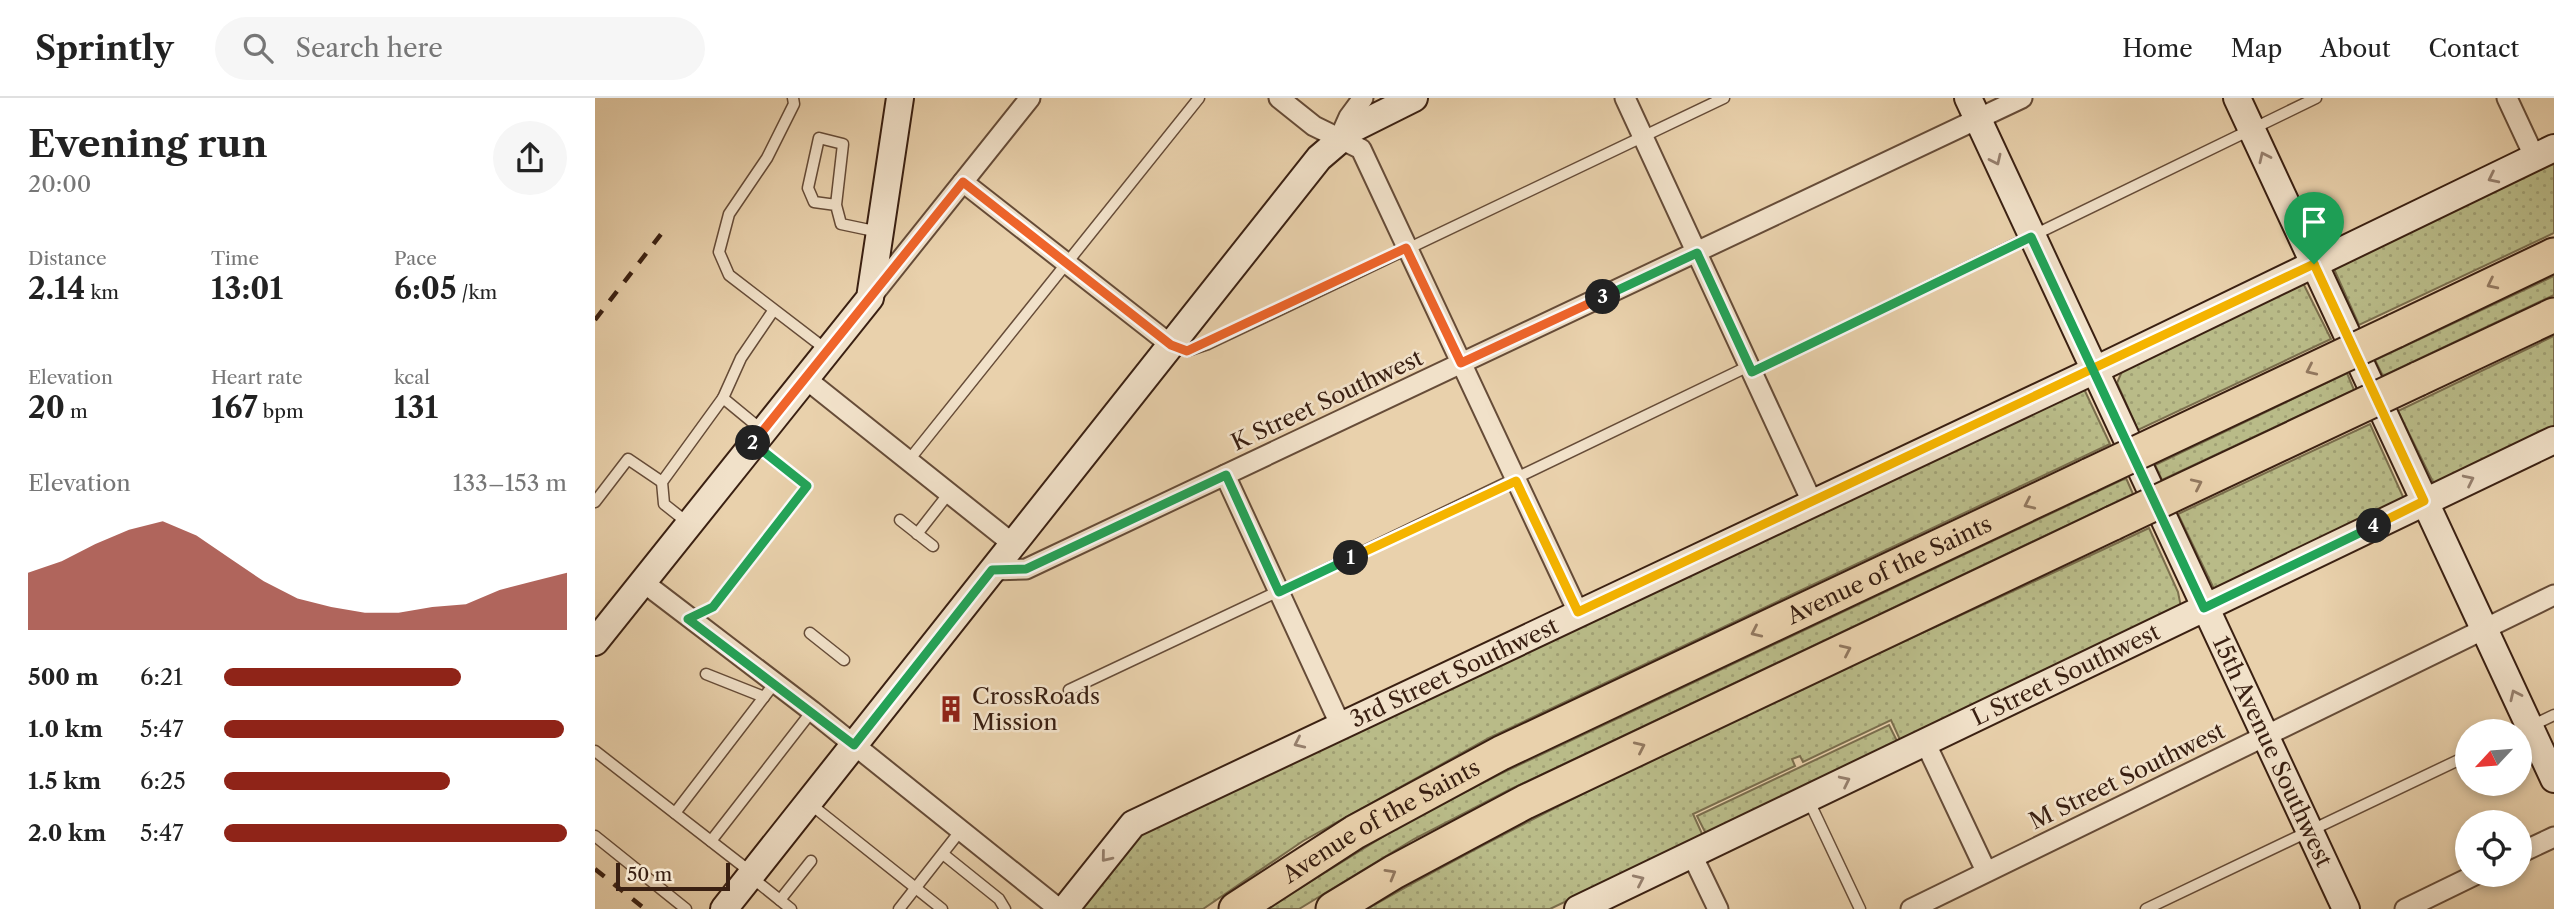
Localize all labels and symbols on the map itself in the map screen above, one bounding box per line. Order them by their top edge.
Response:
one-way arrow [2259,152,2273,164]
one-way arrow [1988,153,2002,165]
one-way arrow [2487,170,2500,184]
pin [2284,192,2344,264]
one-way arrow [2487,276,2499,290]
pin: 3 [1585,280,1621,314]
street label: K Street Southwest [1227,343,1427,457]
one-way arrow [2306,362,2319,376]
pin: 2 [735,426,771,460]
one-way arrow [2462,475,2474,489]
one-way arrow [2190,478,2202,492]
one-way arrow [2024,495,2036,509]
pin: 4 [2357,508,2391,544]
street label: Avenue of the Saints [1781,509,1996,631]
pin: 1 [1333,540,1369,575]
street label: 3rd Street Southwest [1346,611,1563,734]
street label: L Street Southwest [1967,618,2164,732]
one-way arrow [1751,624,1763,638]
street label: 15th Avenue Southwest [2207,632,2338,871]
one-way arrow [1839,644,1851,658]
place label: CrossRoads Mission [972,682,1100,736]
one-way arrow [2509,690,2523,702]
building icon: CrossRoads Mission [936,694,966,724]
street label: M Street Southwest [2025,717,2229,835]
north arrow [2455,719,2532,796]
one-way arrow [1294,735,1306,749]
one-way arrow [1633,741,1645,755]
street label: Avenue of the Saints [1277,753,1485,890]
one-way arrow [1838,776,1850,790]
one-way arrow [1102,850,1115,862]
scale bar [616,860,730,892]
one-way arrow [1384,869,1397,882]
one-way arrow [1632,874,1645,888]

